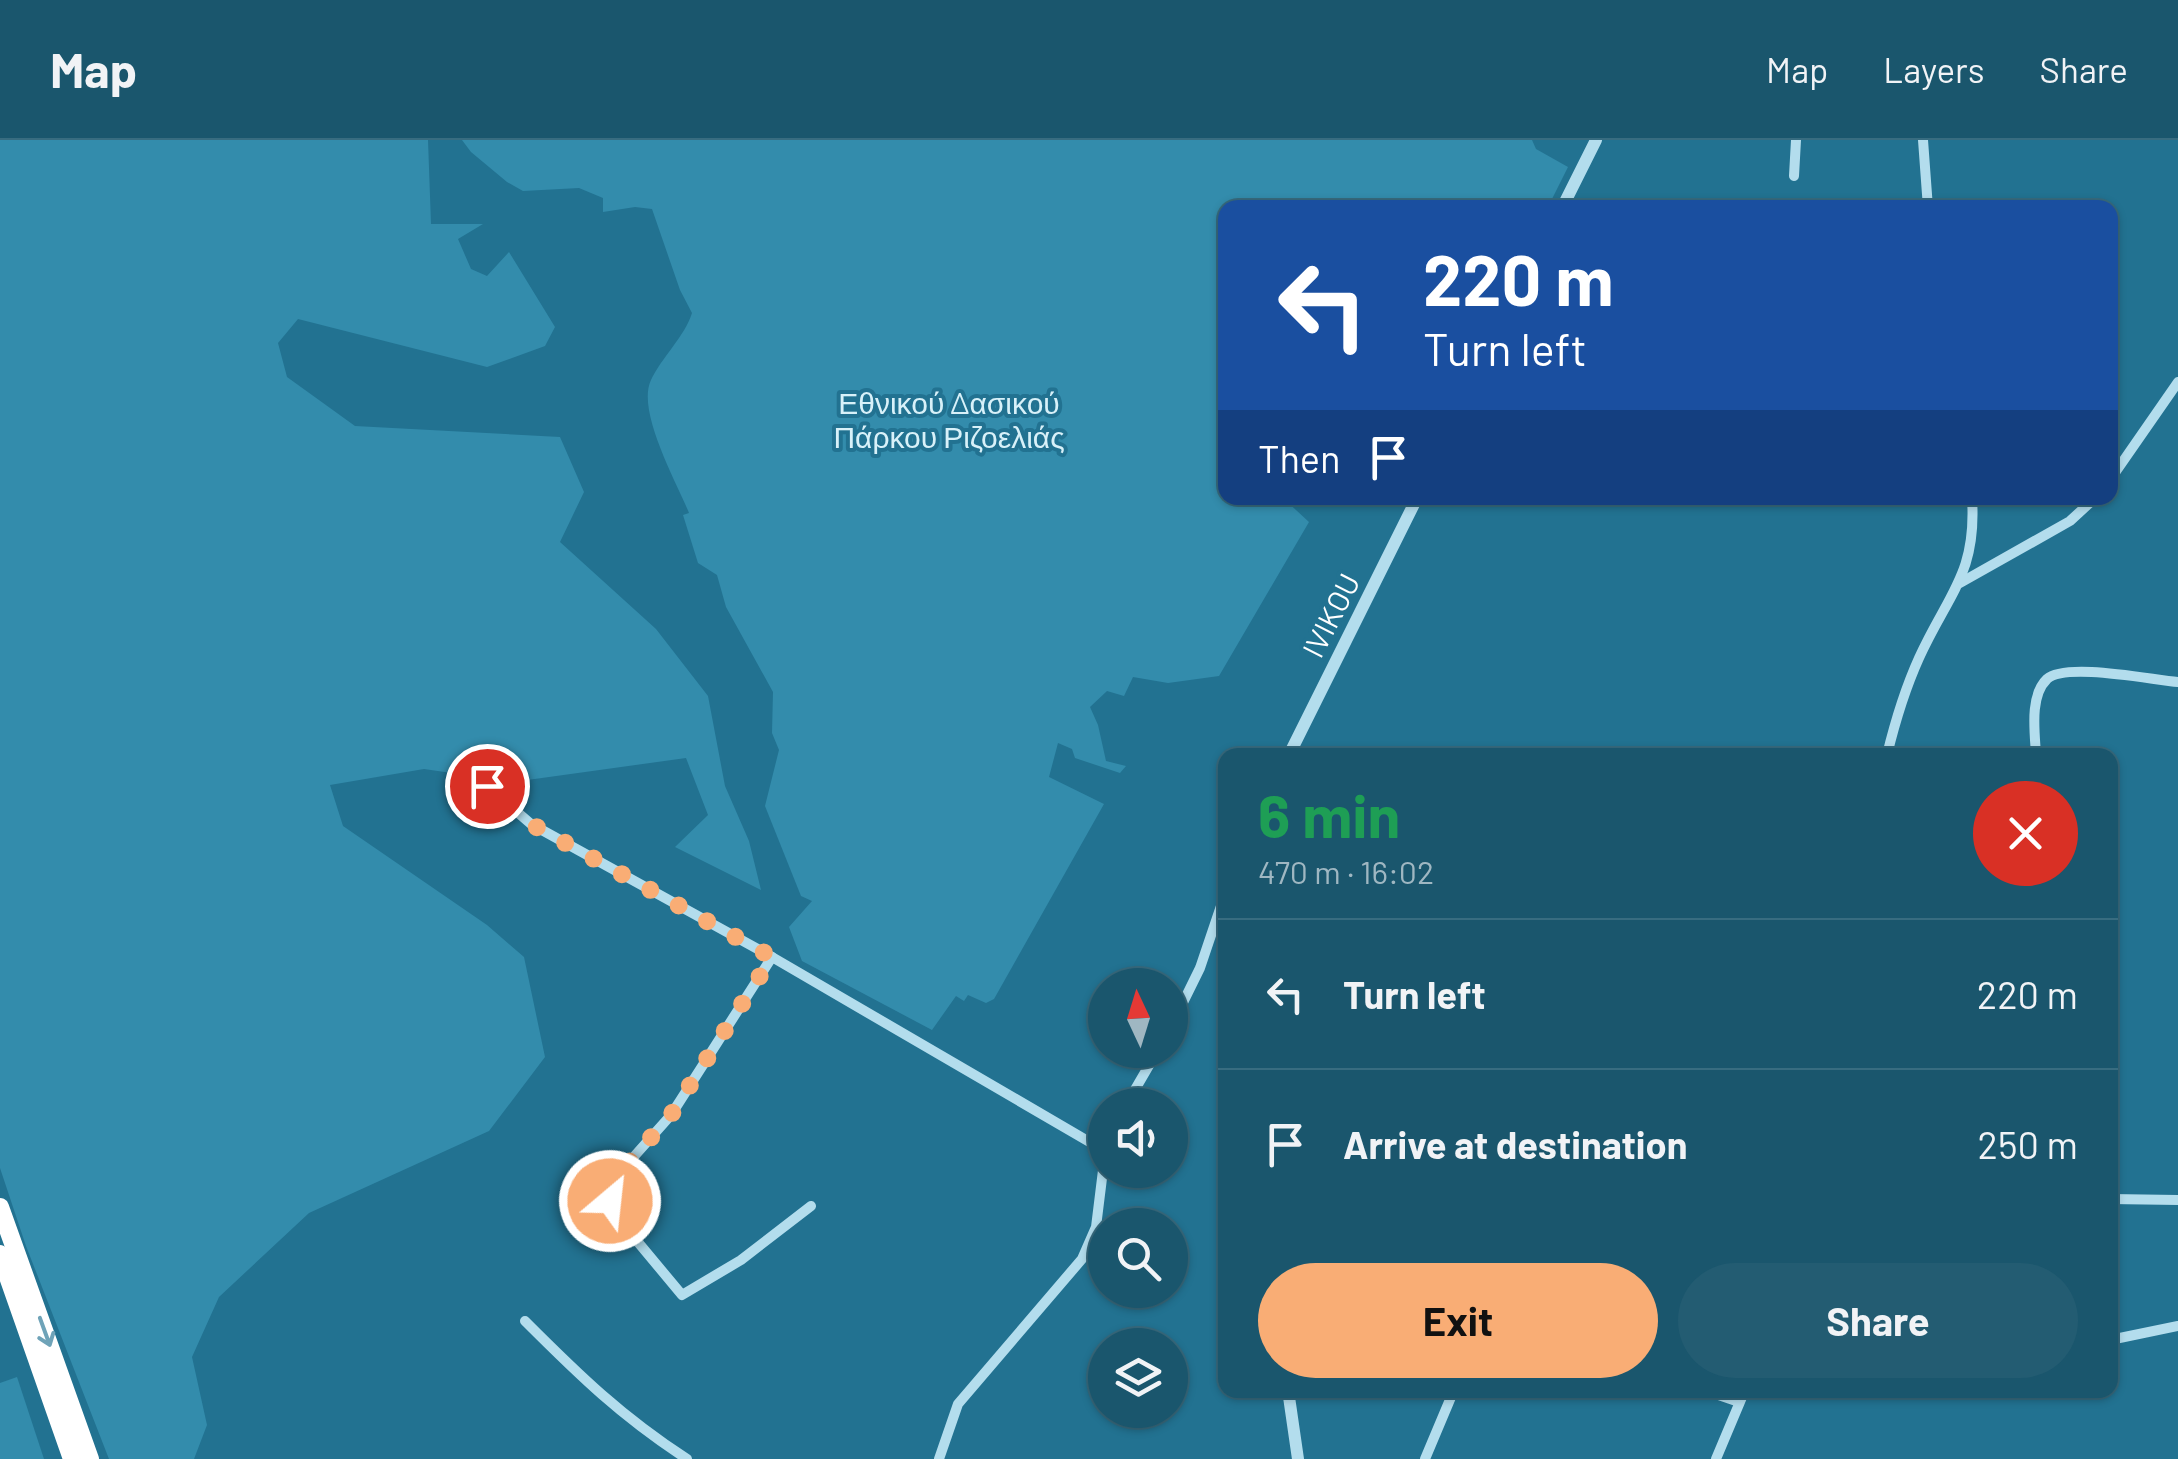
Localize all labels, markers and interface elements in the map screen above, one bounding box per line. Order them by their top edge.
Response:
text: Map [50,40,137,98]
text: Map [1766,48,1828,90]
text: Layers [1883,48,1985,90]
text: Share [2040,48,2128,90]
text: 220 m [1423,236,1614,320]
icon: left [1258,240,1388,370]
text: Turn left [1423,321,1587,375]
park label: Εθνικού Δασικού Πάρκου Ριζοελιάς [833,384,1065,454]
icon: arrive [1361,430,1416,485]
text: Then [1258,435,1341,481]
street label: IVIKOU [1294,567,1366,663]
pin [445,744,530,829]
icon: arrive [460,759,515,814]
text: 6 min [1258,778,1400,850]
button: close [1973,781,2078,886]
text: 470 m · 16:02 [1258,852,1434,890]
icon: left [1258,967,1313,1022]
north arrow [1088,968,1188,1068]
map controls [1088,968,1188,1428]
text: Turn left [1343,971,1486,1017]
text: 220 m [1977,971,2078,1017]
button: sound [1088,1088,1188,1188]
icon: arrive [1258,1117,1313,1172]
text: Arrive at destination [1343,1121,1688,1167]
text: 250 m [1978,1121,2078,1167]
position arrow [558,1149,662,1253]
button: search [1088,1208,1188,1308]
button: Exit [1258,1263,1658,1378]
button: Share [1678,1263,2078,1378]
one-way arrow [37,1315,55,1346]
button: layers [1088,1328,1188,1428]

